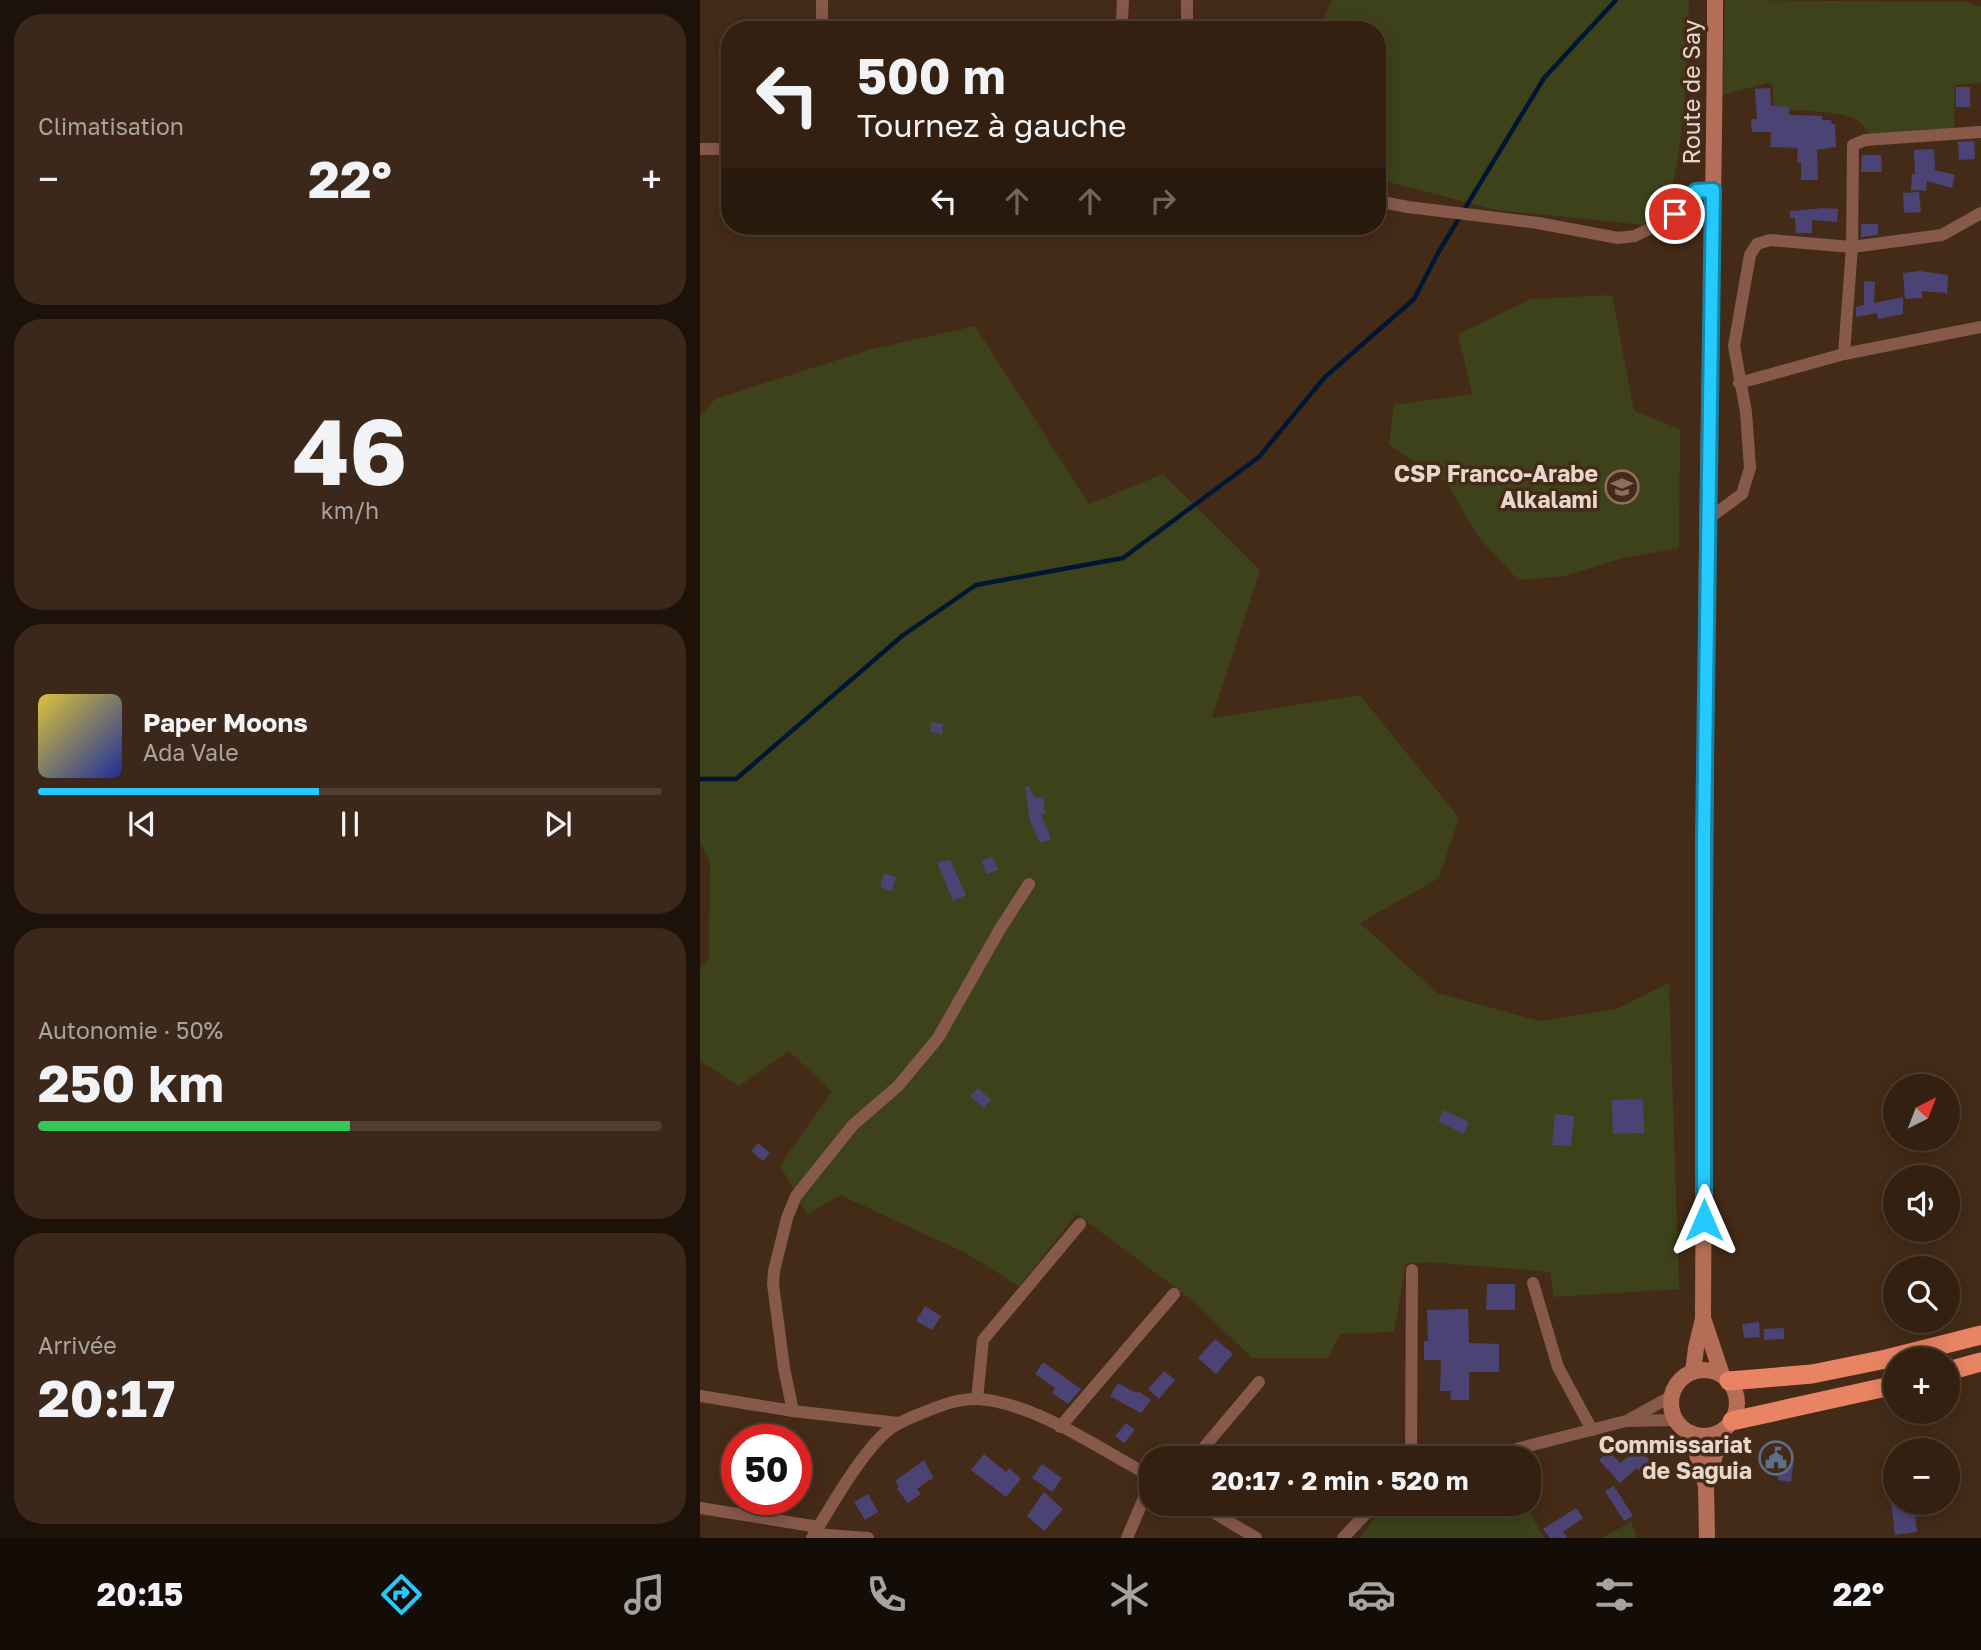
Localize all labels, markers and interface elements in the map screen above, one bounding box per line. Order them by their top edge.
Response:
street label: Route de Say [1677,19,1705,164]
text: 500 m [857,46,1006,105]
icon: left [742,49,833,140]
text: Tournez à gauche [857,106,1126,144]
text: Climatisation [38,112,184,140]
text: 22° [308,147,392,209]
text: − [38,156,59,201]
text: + [641,156,662,201]
icon: left [925,182,963,220]
icon: ahead [998,182,1036,220]
icon: ahead [1071,182,1109,220]
icon: right [1144,182,1182,220]
pin [1645,184,1705,244]
icon: arrive [1656,195,1694,233]
text: 46 [293,396,407,505]
place label: CSP Franco-Arabe Alkalami [1394,459,1598,513]
school or university icon: CSP Franco-Arabe Alkalami [1603,468,1641,506]
text: km/h [321,496,379,524]
text: Paper Moons [143,707,308,738]
text: Ada Vale [143,738,239,766]
icon: previous [123,805,161,843]
icon: pause [331,805,369,843]
icon: next [539,805,577,843]
text: Autonomie · 50% [38,1016,223,1044]
text: 250 km [38,1051,224,1113]
north arrow [1883,1074,1960,1152]
map controls [1883,1074,1960,1515]
button: sound [1883,1165,1960,1242]
position arrow [1667,1183,1741,1257]
button: search [1883,1256,1960,1333]
text: Arrivée [38,1331,117,1359]
button: + [1883,1347,1960,1424]
text: 20:17 [38,1366,175,1428]
speed limit sign: 50 [721,1424,812,1515]
place label: Commissariat de Saguia [1598,1430,1752,1484]
button: − [1883,1438,1960,1515]
public building icon: Commissariat de Saguia [1757,1439,1795,1477]
text: 20:17 · 2 min · 520 m [1211,1465,1469,1496]
icon: directions [377,1570,426,1619]
icon: music [620,1570,669,1619]
icon: phone [862,1570,911,1619]
icon: climate [1105,1570,1154,1619]
icon: car [1347,1570,1396,1619]
icon: filters [1590,1570,1639,1619]
text: 20:15 [97,1575,183,1613]
text: 22° [1833,1575,1884,1613]

